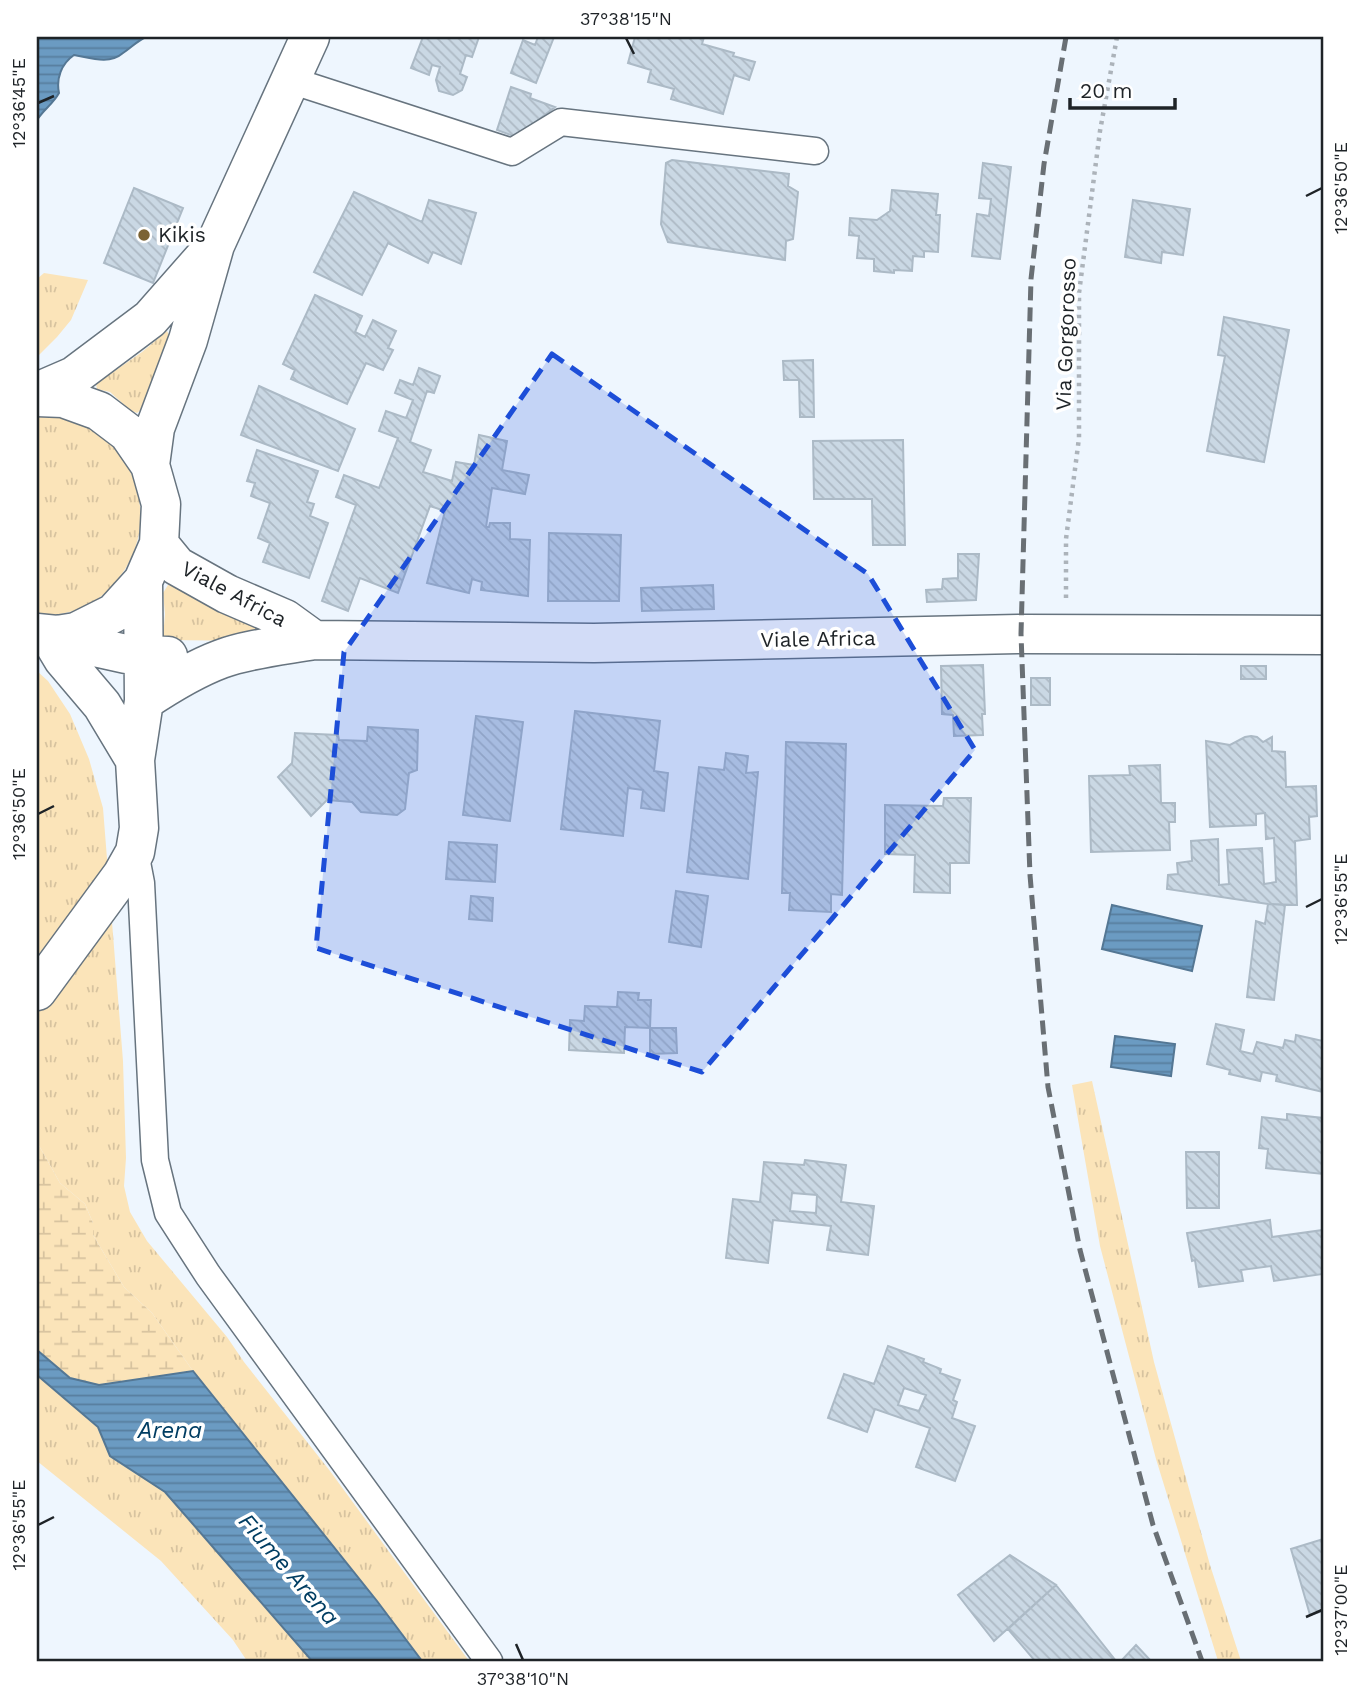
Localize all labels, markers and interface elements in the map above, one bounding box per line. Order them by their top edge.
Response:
text: 37°38'15"N [580,8,672,29]
text: 12°36'45"E [8,58,29,148]
scale bar [1070,66,1174,110]
text: 20 m [1080,78,1132,103]
text: 12°36'50"E [1330,142,1351,234]
place label: Kikis [158,222,206,247]
marker: Kikis [136,227,152,243]
street label: Via Gorgorosso [1050,257,1081,411]
street label: Viale Africa [177,555,291,632]
street label: Viale Africa [760,625,876,652]
text: 12°36'50"E [8,768,29,860]
text: 12°36'55"E [1330,853,1351,945]
water label: Arena [137,1417,202,1444]
text: 12°36'55"E [8,1479,29,1571]
water label: Fiume Arena [233,1508,344,1631]
text: 12°37'00"E [1330,1564,1351,1656]
text: 37°38'10"N [477,1668,569,1689]

